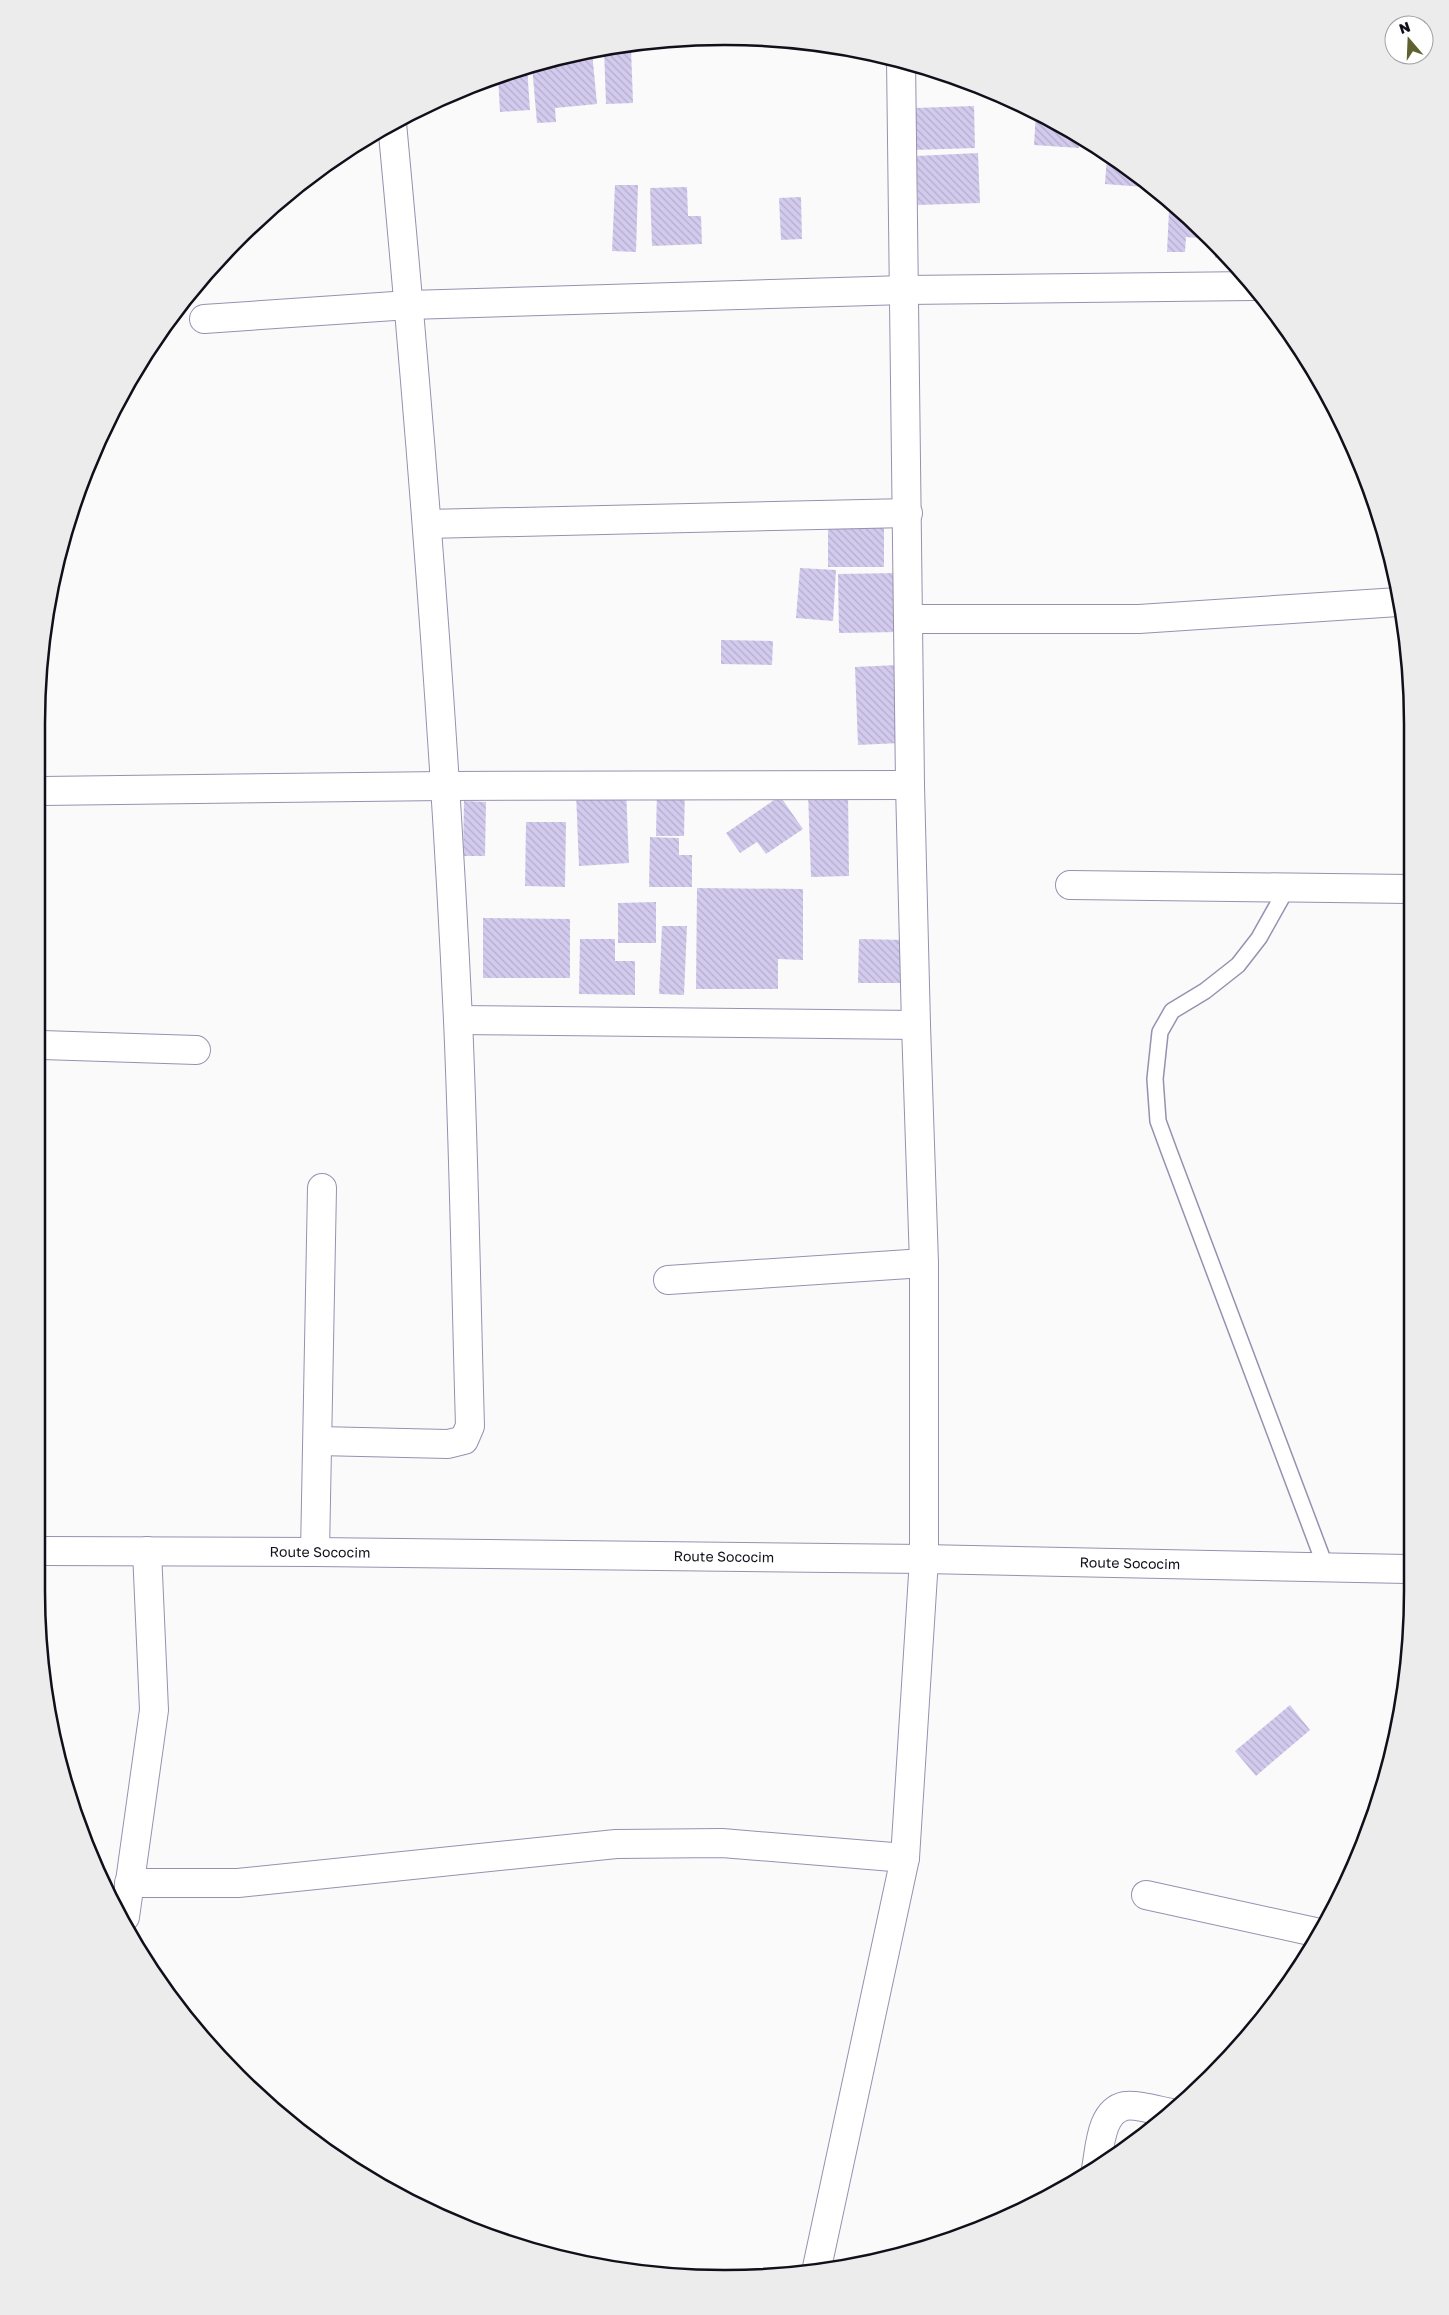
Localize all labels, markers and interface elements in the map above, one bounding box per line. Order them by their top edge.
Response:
north arrow [1384,15,1434,65]
text: N [1397,17,1412,37]
street label: Route Sococim [270,1543,370,1561]
street label: Route Sococim [674,1547,774,1565]
street label: Route Sococim [1079,1553,1180,1572]

